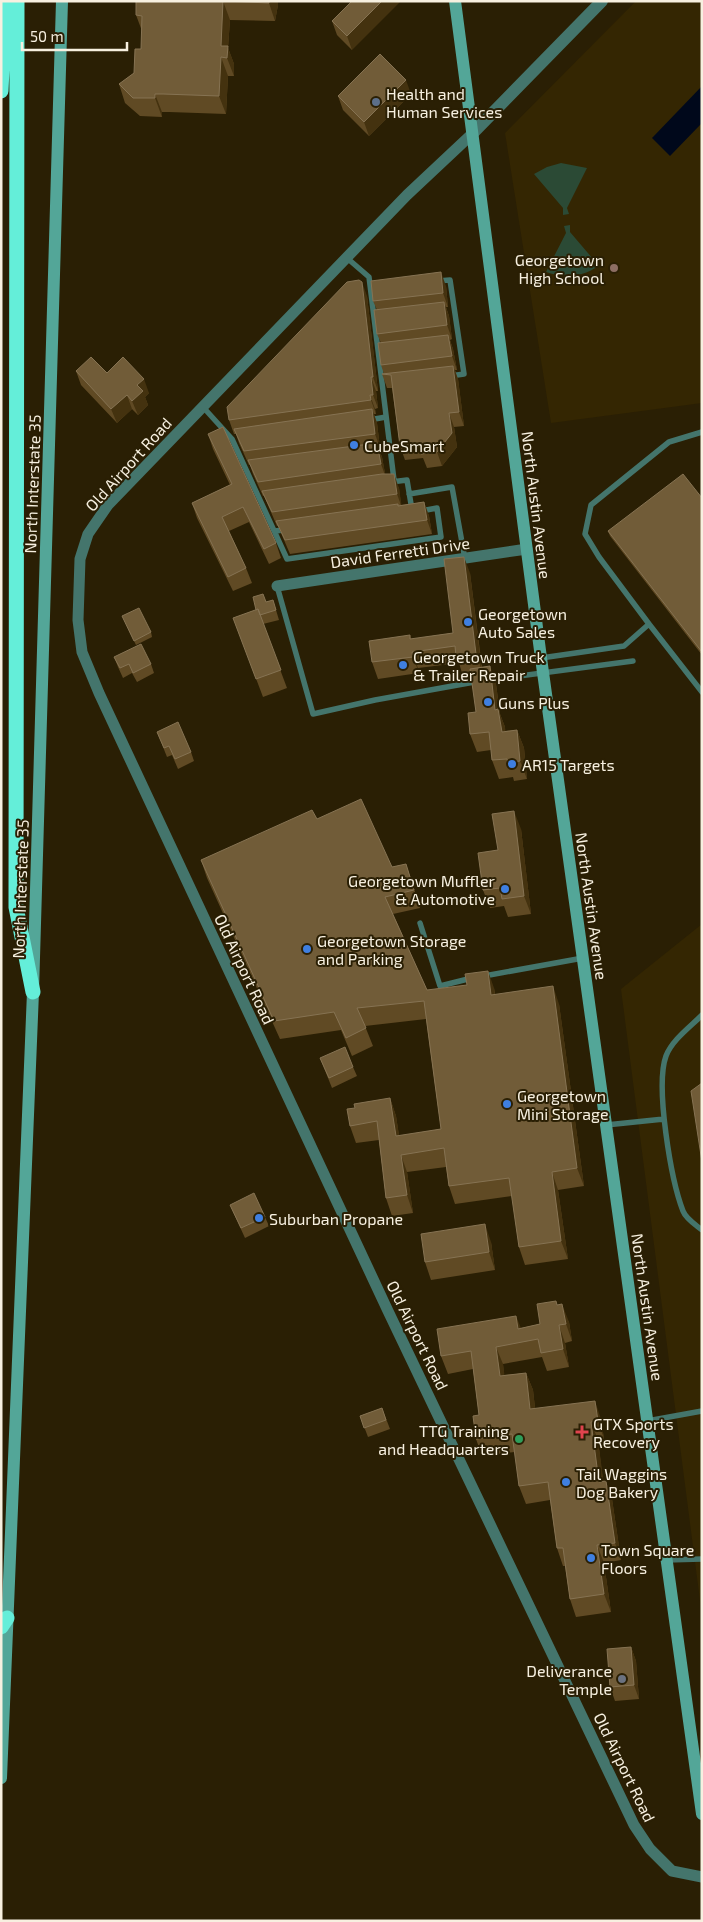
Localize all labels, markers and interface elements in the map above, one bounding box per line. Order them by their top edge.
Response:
scale bar [22,20,128,52]
text: 50 m [30,27,64,45]
place label: Health and Human Services [386,84,502,121]
marker: Health and Human Services [370,96,382,108]
place label: Georgetown High School [515,250,604,287]
marker: Georgetown High School [608,262,620,274]
street label: Old Airport Road [81,413,175,515]
street label: North Interstate 35 [20,414,44,554]
street label: North Austin Avenue [519,430,555,580]
place label: CubeSmart [364,436,444,455]
marker: CubeSmart [348,439,360,451]
street label: David Ferretti Drive [329,533,471,571]
place label: Georgetown Auto Sales [478,604,567,641]
marker: Georgetown Auto Sales [462,616,474,628]
place label: Georgetown Truck & Trailer Repair [413,647,545,684]
marker: Georgetown Truck & Trailer Repair [397,659,409,671]
place label: Guns Plus [498,693,570,712]
marker: Guns Plus [482,696,494,708]
place label: AR15 Targets [522,755,615,774]
marker: AR15 Targets [506,758,518,770]
street label: North Interstate 35 [8,819,32,959]
street label: North Austin Avenue [572,831,612,981]
place label: Georgetown Muffler & Automotive [348,871,496,908]
marker: Georgetown Muffler & Automotive [499,883,511,895]
street label: Old Airport Road [211,911,279,1027]
place label: Georgetown Storage and Parking [317,931,466,968]
marker: Georgetown Storage and Parking [301,943,313,955]
place label: Georgetown Mini Storage [517,1086,609,1123]
marker: Georgetown Mini Storage [501,1098,513,1110]
place label: Suburban Propane [269,1209,403,1228]
marker: Suburban Propane [253,1212,265,1224]
street label: North Austin Avenue [628,1232,668,1382]
street label: Old Airport Road [383,1277,453,1393]
place label: GTX Sports Recovery [593,1414,674,1451]
place label: TTG Training and Headquarters [378,1421,509,1458]
marker: GTX Sports Recovery [575,1425,589,1439]
marker: TTG Training and Headquarters [513,1433,525,1445]
place label: Tail Waggins Dog Bakery [576,1464,667,1501]
marker: Tail Waggins Dog Bakery [560,1476,572,1488]
place label: Town Square Floors [601,1540,694,1577]
marker: Town Square Floors [585,1552,597,1564]
place label: Deliverance Temple [526,1661,612,1698]
marker: Deliverance Temple [616,1673,628,1685]
street label: Old Airport Road [590,1709,660,1825]

